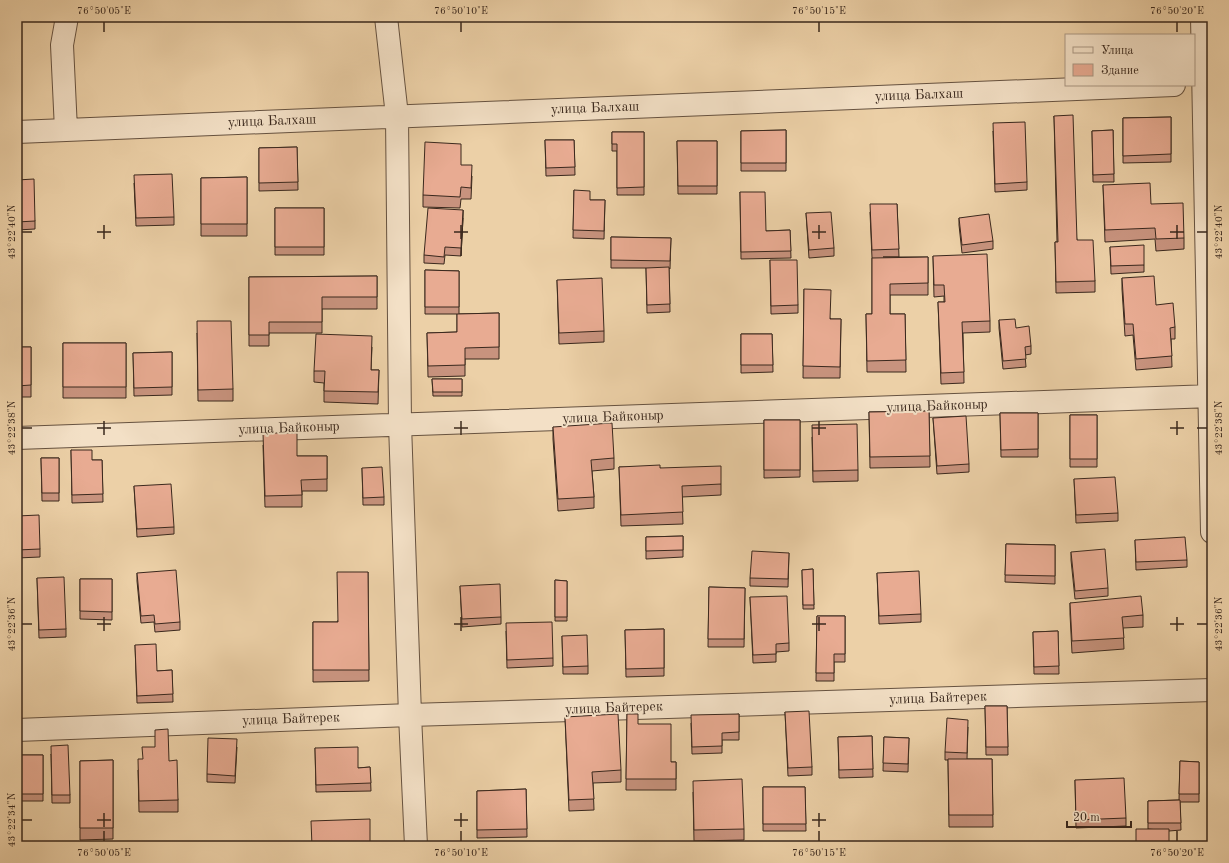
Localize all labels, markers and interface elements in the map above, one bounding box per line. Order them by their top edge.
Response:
text: 76°50'05"E [77,6,131,16]
text: 76°50'10"E [434,6,488,16]
text: 76°50'15"E [792,6,846,16]
text: 76°50'20"E [1150,6,1204,16]
legend [1065,34,1195,86]
text: Улица [1101,45,1134,57]
text: Здание [1101,65,1139,77]
street label: улица Балхаш [875,86,964,104]
street label: улица Балхаш [551,99,640,117]
street label: улица Балхаш [228,112,317,130]
text: 43°22'40"N [7,204,17,259]
text: 43°22'40"N [1214,204,1224,259]
street label: улица Байконыр [886,397,988,415]
text: 43°22'38"N [7,400,17,455]
text: 43°22'38"N [1214,400,1224,455]
street label: улица Байконыр [562,408,664,426]
street label: улица Байконыр [238,419,340,437]
text: 43°22'36"N [7,596,17,651]
text: 43°22'36"N [1214,596,1224,651]
street label: улица Байтерек [889,689,987,707]
street label: улица Байтерек [565,699,663,717]
street label: улица Байтерек [242,710,340,728]
text: 43°22'34"N [7,792,17,847]
scale bar [1067,803,1131,829]
text: 20 m [1073,812,1100,824]
text: 76°50'05"E [77,848,131,858]
text: 76°50'10"E [434,848,488,858]
text: 76°50'15"E [792,848,846,858]
text: 76°50'20"E [1150,848,1204,858]

